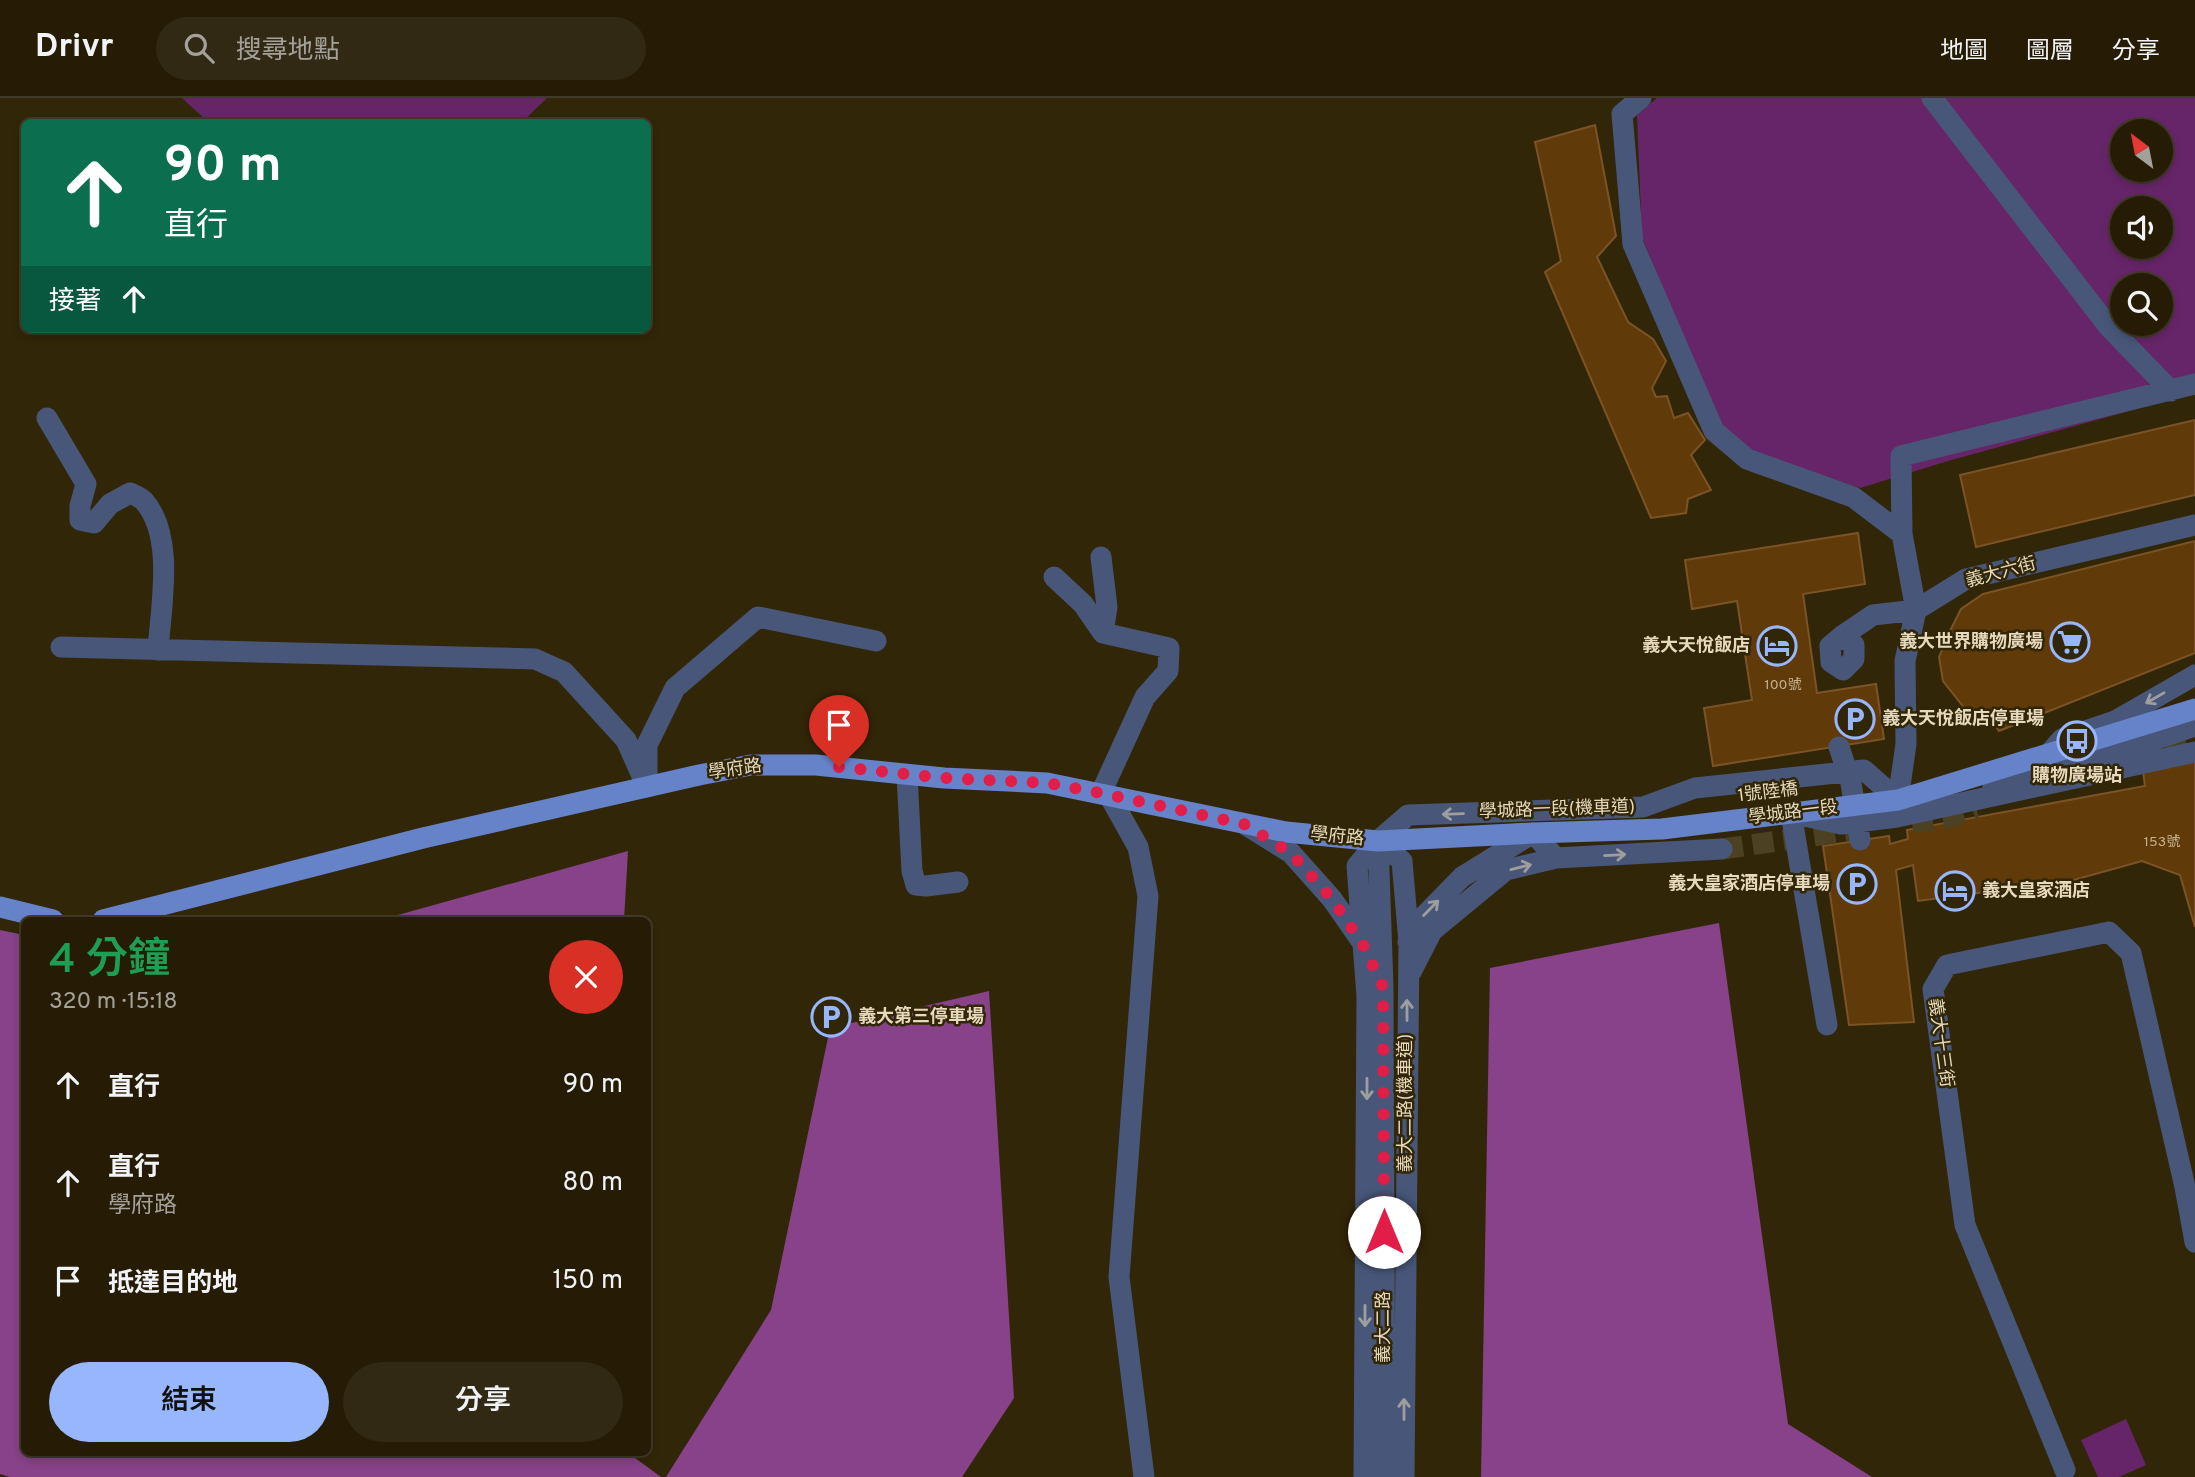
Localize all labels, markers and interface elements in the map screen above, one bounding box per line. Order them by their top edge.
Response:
search box [156,17,646,80]
text: Drivr [35,27,114,69]
icon: search [180,29,218,67]
text: 搜尋地點 [236,35,340,68]
text: 地圖 [1940,37,1988,67]
text: 圖層 [2026,37,2074,67]
text: 分享 [2112,37,2160,67]
north arrow [2110,119,2174,182]
map controls [2110,119,2173,336]
text: 90 m [164,137,282,199]
icon: ahead [49,147,140,238]
button: sound [2110,196,2173,259]
text: 直行 [164,207,228,247]
button: search [2110,273,2173,336]
icon: ahead [115,280,153,318]
text: 接著 [49,286,101,319]
street label: 義大六街 [1963,553,2039,593]
supermarket icon: 義大世界購物廣場 [2049,621,2091,663]
hotel icon: 義大天悅飯店 [1756,625,1798,667]
place label: 義大世界購物廣場 [1899,631,2043,654]
place label: 義大天悅飯店 [1642,634,1750,658]
house number: 100號 [1764,677,1802,694]
one-way arrow [2145,692,2166,705]
pin [809,695,869,767]
parking icon: 義大天悅飯店停車場 [1834,698,1876,740]
icon: arrive [820,706,858,744]
place label: 義大天悅飯店停車場 [1882,707,2044,731]
bus stop icon: 購物廣場站 [2056,720,2098,762]
street label: 學府路 [707,755,763,785]
place label: 購物廣場站 [2032,765,2122,788]
street label: 1號陸橋 [1736,778,1800,808]
street label: 學城路一段(機車道) [1478,796,1636,824]
street label: 學城路一段 [1747,796,1839,830]
one-way arrow [1442,807,1465,820]
street label: 學府路 [1309,823,1365,851]
house number: 153號 [2144,834,2180,851]
one-way arrow [1603,848,1626,861]
one-way arrow [1509,860,1532,873]
parking icon: 義大皇家酒店停車場 [1836,863,1878,905]
hotel icon: 義大皇家酒店 [1934,870,1976,912]
place label: 義大皇家酒店停車場 [1668,873,1830,896]
place label: 義大皇家酒店 [1982,880,2090,903]
one-way arrow [1423,900,1440,917]
text: 4 分鐘 [49,935,170,988]
button: close [549,940,623,1014]
text: 320 m · 15:18 [49,988,178,1017]
parking icon: 義大第三停車場 [810,996,852,1038]
street label: 義大十三街 [1922,997,1958,1089]
one-way arrow [1400,999,1414,1022]
place label: 義大第三停車場 [858,1005,984,1029]
street label: 義大二路(機車道) [1395,1034,1418,1172]
icon: ahead [49,1066,87,1104]
text: 90 m [563,1069,623,1102]
text: 直行 [108,1072,160,1105]
one-way arrow [1360,1077,1374,1100]
text: 直行 [108,1152,160,1185]
icon: ahead [49,1164,87,1202]
text: 80 m [563,1167,623,1200]
text: 學府路 [108,1192,177,1221]
position arrow [1347,1195,1421,1269]
icon: arrive [49,1262,87,1300]
text: 150 m [552,1265,623,1298]
text: 抵達目的地 [108,1268,238,1301]
street label: 義大二路 [1373,1291,1396,1363]
one-way arrow [1358,1304,1372,1327]
button: 結束 [49,1362,329,1442]
button: 分享 [343,1362,623,1442]
one-way arrow [1397,1398,1411,1421]

